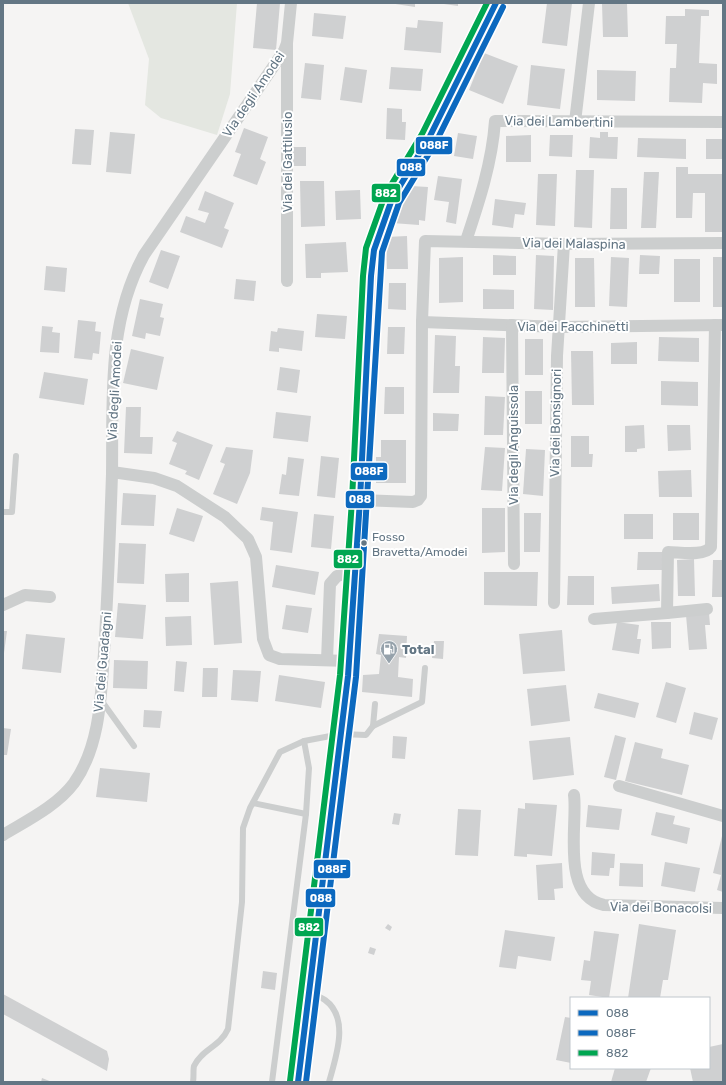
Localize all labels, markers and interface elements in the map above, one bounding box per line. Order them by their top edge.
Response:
street label: Via degli Amodei [219,49,288,140]
street label: Via dei Gattilusio [280,112,295,212]
street label: Via dei Lambertini [505,113,613,130]
line badge: 088F [415,136,453,155]
text: 088F [419,139,449,152]
line badge: 088 [396,158,426,177]
text: 088 [400,161,422,174]
line badge: 882 [371,183,401,203]
text: 882 [375,187,397,200]
street label: Via dei Malaspina [522,235,626,252]
street label: Via dei Facchinetti [517,319,629,334]
street label: Via degli Amodei [104,341,126,441]
street label: Via dei Bonsignori [547,369,565,477]
street label: Via degli Anguissola [506,385,522,505]
line badge: 088F [350,462,388,481]
text: 088F [354,465,384,478]
line badge: 088 [345,490,375,509]
text: 088 [349,493,371,506]
place label: Fosso Bravetta/Amodei [372,530,468,559]
marker: Fosso Bravetta/Amodei [359,538,369,548]
line badge: 882 [333,549,363,569]
text: 882 [337,553,359,566]
street label: Via dei Guadagni [91,611,115,713]
fuel station icon: Total [379,639,399,664]
place label: Total [402,642,434,657]
line badge: 088F [313,859,351,879]
text: 088F [317,863,347,876]
line badge: 088 [305,888,336,908]
text: 088 [310,892,332,905]
street label: Via dei Bonacolsi [610,899,712,916]
line badge: 882 [294,917,324,937]
text: 882 [298,921,320,934]
legend [570,997,710,1069]
text: 088 [606,1006,629,1020]
text: 088F [606,1026,636,1040]
text: 882 [606,1046,628,1060]

